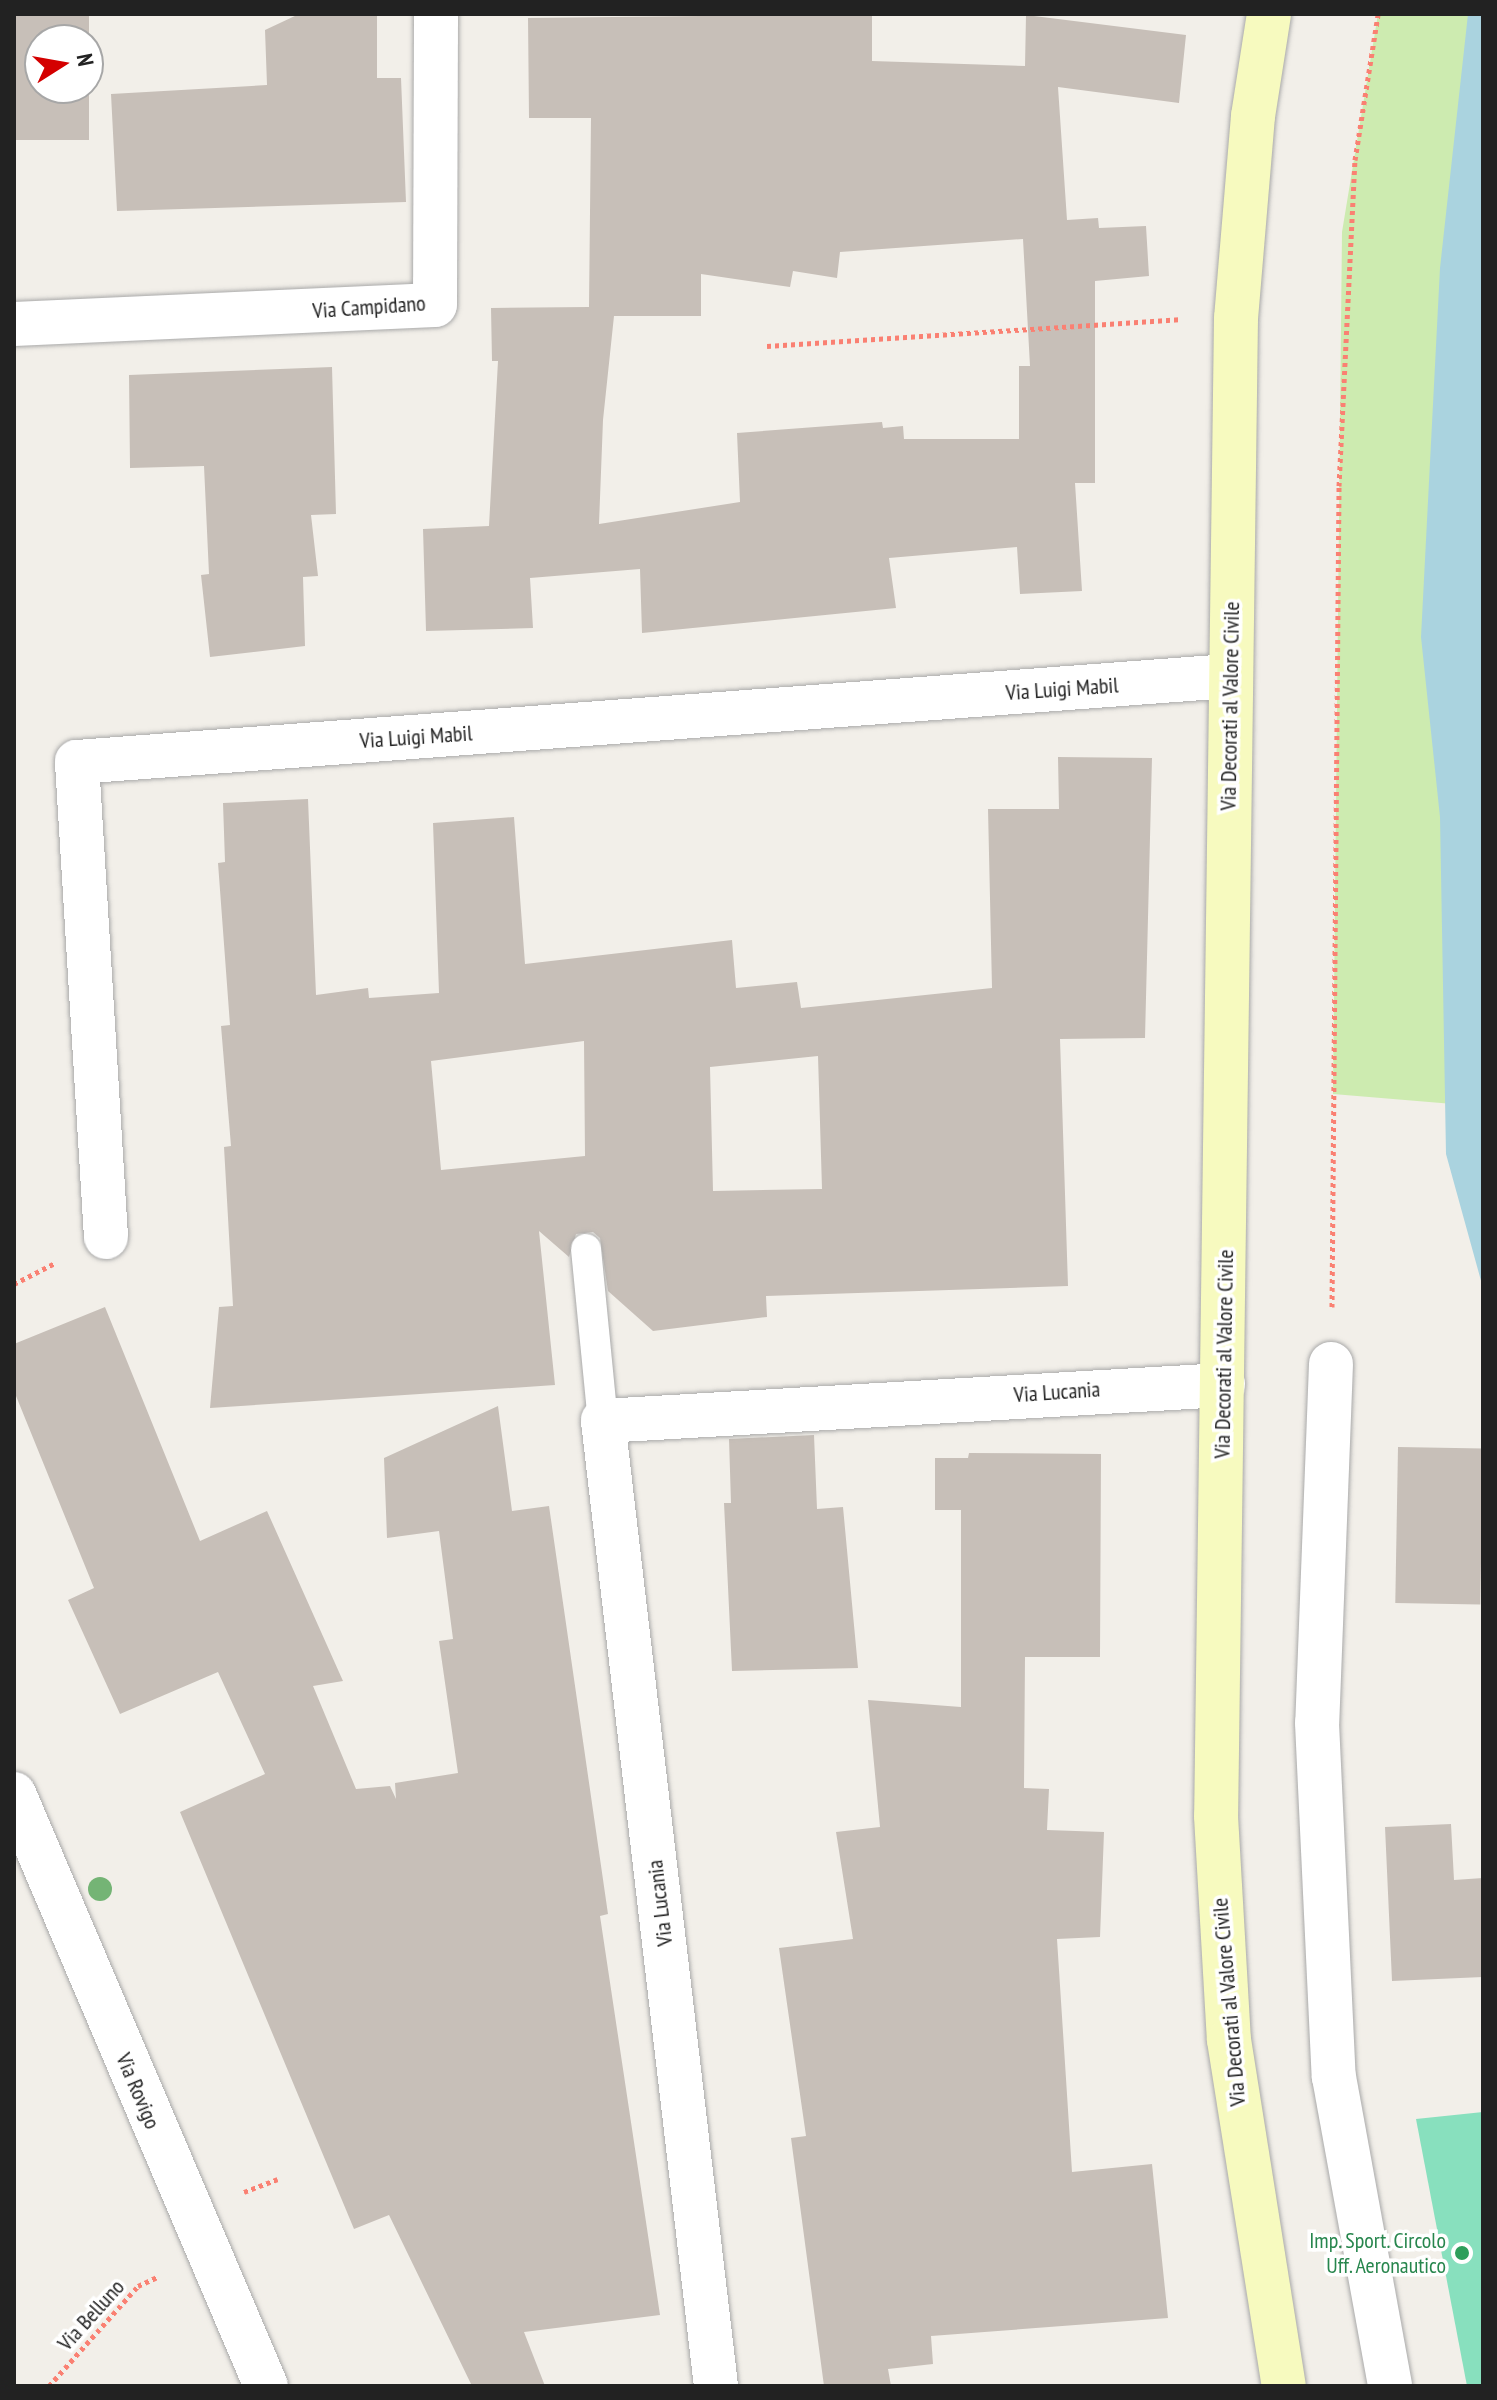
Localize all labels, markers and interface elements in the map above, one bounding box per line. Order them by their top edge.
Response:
north arrow [24,24,104,104]
text: N [71,51,100,68]
street label: Via Campidano [312,290,426,324]
street label: Via Decorati al Valore Civile [1215,601,1245,811]
street label: Via Luigi Mabil [1005,672,1119,706]
street label: Via Luigi Mabil [359,720,473,754]
street label: Via Decorati al Valore Civile [1209,1249,1239,1459]
street label: Via Lucania [1013,1376,1101,1408]
street label: Via Lucania [642,1858,678,1948]
street label: Via Decorati al Valore Civile [1207,1896,1251,2108]
street label: Via Rovigo [110,2049,166,2133]
place label: Imp. Sport. Circolo Uff. Aeronautico [1306,2227,1446,2278]
marker: Imp. Sport. Circolo Uff. Aeronautico [1453,2244,1471,2262]
street label: Via Belluno [52,2274,130,2356]

